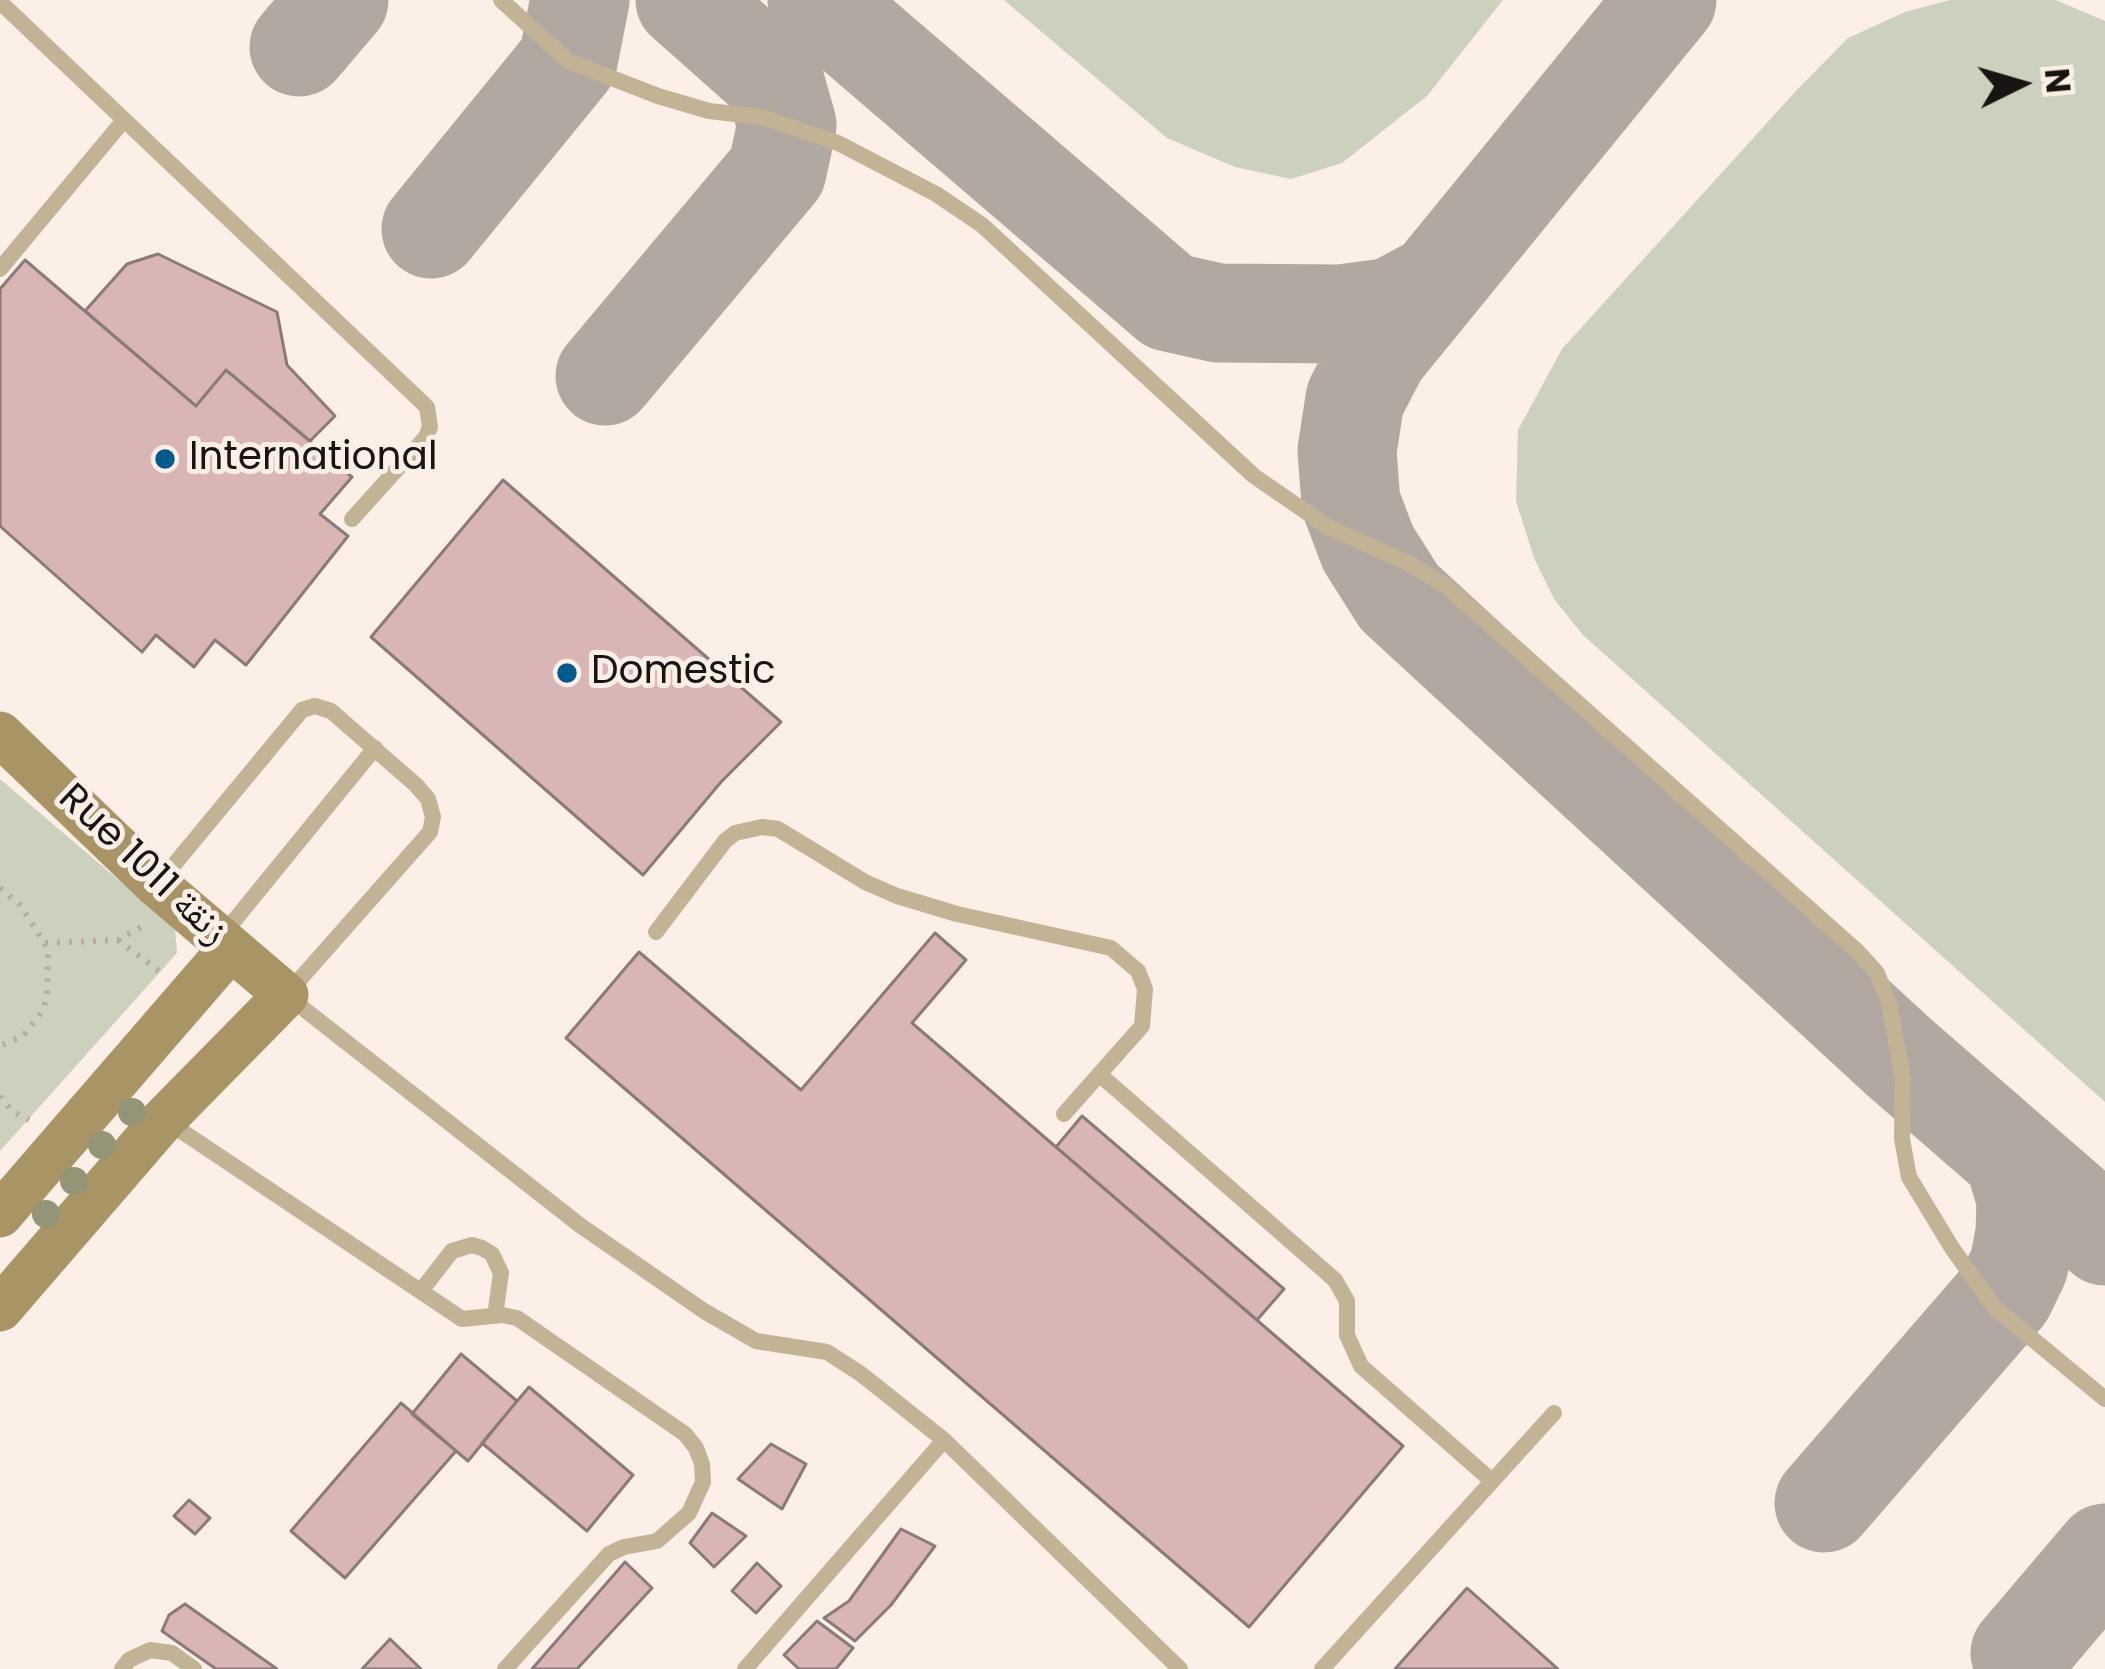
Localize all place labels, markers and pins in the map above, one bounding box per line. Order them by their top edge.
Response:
place label: International [189,436,437,482]
marker: International [152,446,178,472]
place label: Domestic [591,650,776,696]
marker: Domestic [554,660,580,686]

